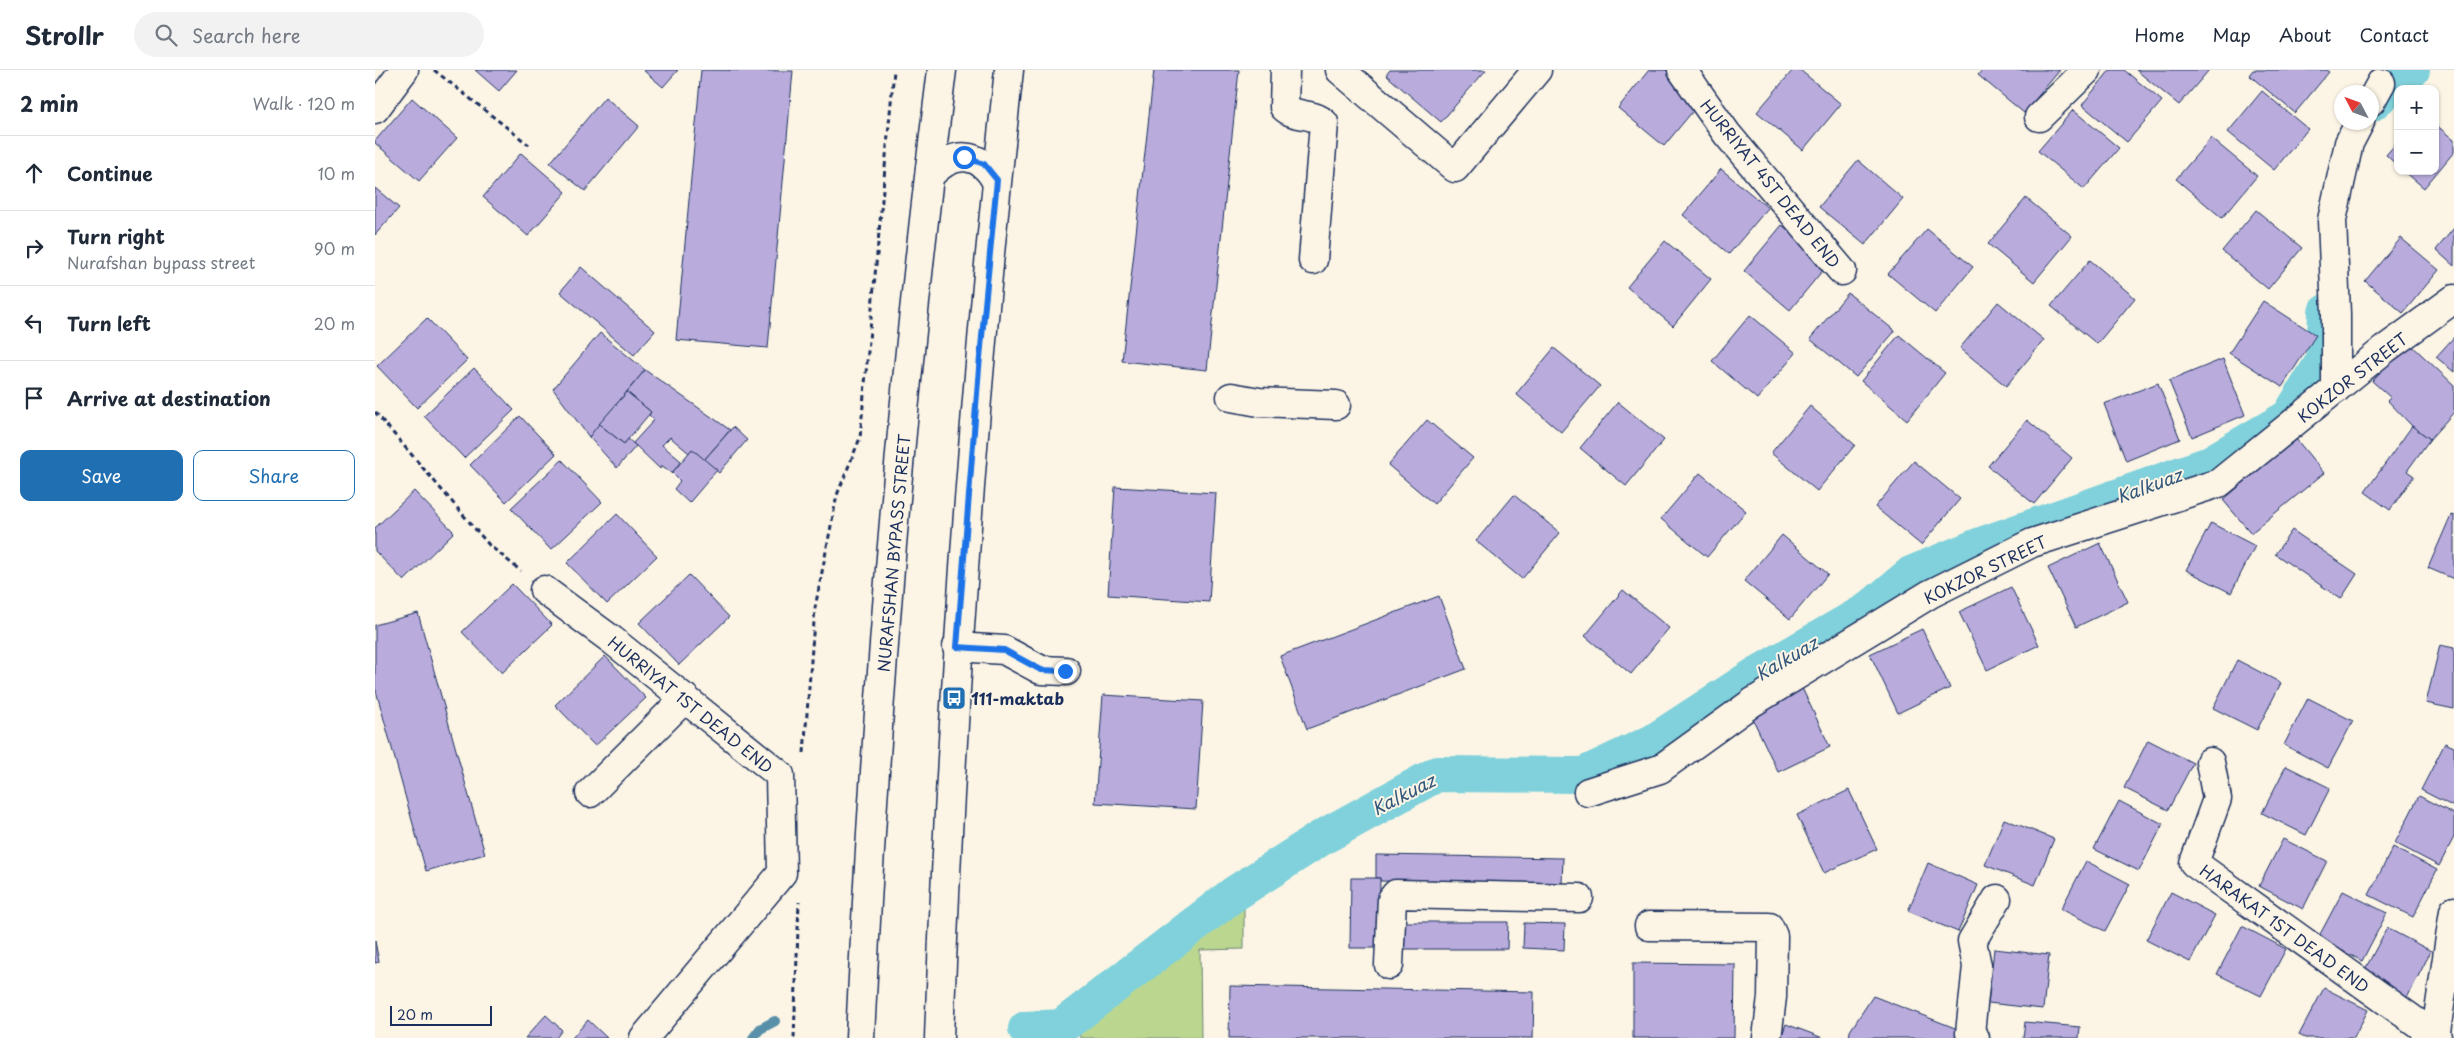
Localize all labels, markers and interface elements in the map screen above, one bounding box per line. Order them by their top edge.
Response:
search box [134,12,484,57]
text: Strollr [25,17,104,53]
icon: search [152,21,180,49]
text: Search here [192,21,301,49]
text: Home [2134,21,2184,48]
text: Map [2212,21,2251,48]
text: About [2279,21,2331,48]
text: Contact [2359,21,2429,48]
north arrow [2334,85,2379,130]
map controls [2394,85,2439,175]
button: + [2394,85,2439,130]
text: 2 min [20,87,79,119]
text: Walk · 120 m [253,91,355,115]
street label: HURRIYAT 4ST DEAD END [1695,94,1847,272]
button: − [2394,130,2439,175]
route start [953,146,976,169]
icon: ahead [20,159,48,187]
text: Continue [67,159,153,187]
text: 10 m [318,161,355,185]
text: Turn right [67,222,165,250]
icon: right [20,234,48,262]
text: 90 m [314,236,355,260]
text: Nurafshan bypass street [67,250,255,274]
icon: left [20,309,48,337]
text: Turn left [67,309,151,337]
text: 20 m [314,311,355,335]
street label: KOKZOR STREET [2292,326,2412,428]
icon: arrive [20,384,48,412]
text: Arrive at destination [67,384,271,412]
street label: NURAFSHAN BYPASS STREET [871,433,915,673]
button: Save [20,450,183,501]
button: Share [193,450,355,501]
water label: Kalkuaz [2113,460,2188,509]
street label: KOKZOR STREET [1919,529,2051,609]
water label: Kalkuaz [1750,628,1824,687]
street label: HURRIYAT 1ST DEAD END [603,630,779,778]
route end [1054,660,1077,683]
bus stop icon: 111-maktab [941,685,967,711]
place label: 111-maktab [971,686,1064,710]
water label: Kalkuaz [1367,765,1441,821]
street label: HARAKAT 1ST DEAD END [2195,858,2375,998]
scale bar [390,1003,493,1026]
text: 20 m [397,1004,433,1025]

